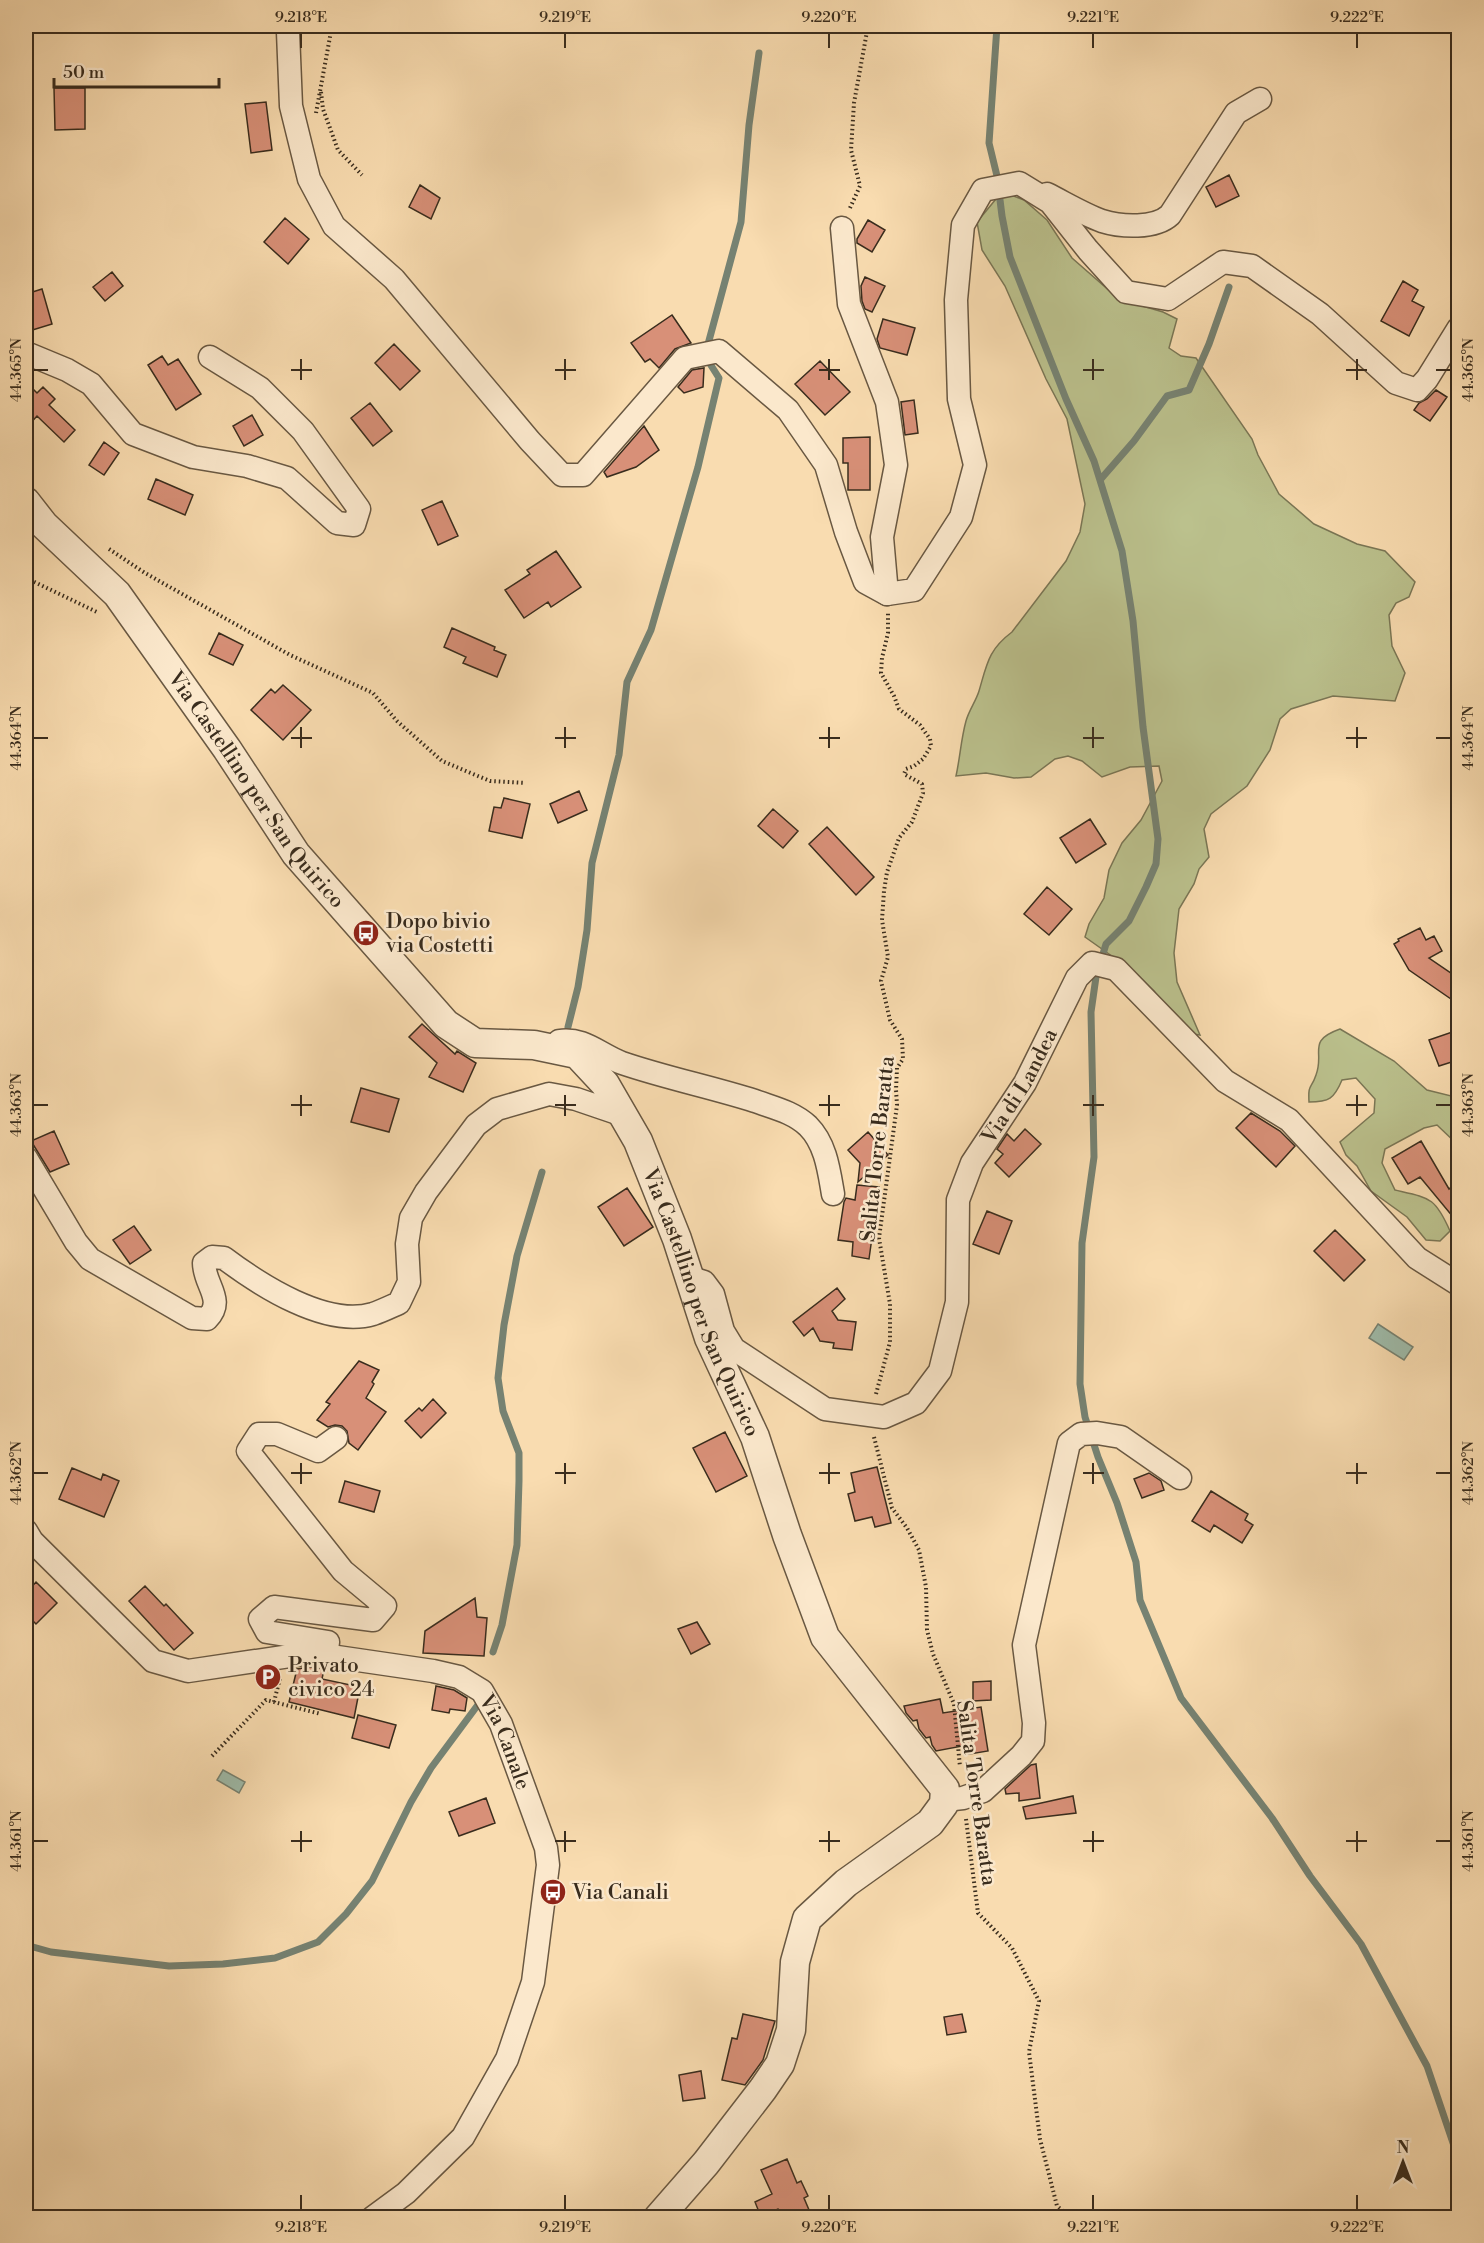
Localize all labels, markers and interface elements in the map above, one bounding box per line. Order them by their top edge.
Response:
text: 9.218°E [275,8,327,27]
text: 9.219°E [539,8,591,27]
text: 9.220°E [801,8,857,27]
text: 9.221°E [1067,8,1119,27]
text: 9.222°E [1330,8,1384,27]
scale bar [54,51,219,89]
text: 50 m [63,61,105,84]
text: 44.365°N [7,338,26,402]
text: 44.365°N [1459,338,1478,402]
street label: Via Castellino per San Quirico [161,666,350,914]
text: 44.364°N [7,706,26,770]
text: 44.364°N [1459,706,1478,770]
place label: Dopo bivio via Costetti [385,909,494,959]
bus stop icon: Dopo bivio via Costetti [351,918,381,948]
street label: Via di Landea [976,1024,1064,1150]
street label: Salita Torre Baratta [855,1054,901,1244]
text: 44.363°N [7,1073,26,1137]
text: 44.363°N [1459,1073,1478,1137]
street label: Via Castellino per San Quirico [636,1164,765,1441]
text: 44.362°N [7,1441,26,1505]
text: 44.362°N [1459,1441,1478,1505]
place label: Privato civico 24 [288,1653,374,1703]
parking icon: Privato civico 24 [253,1662,283,1692]
street label: Via Canale [472,1689,536,1793]
street label: Salita Torre Baratta [950,1699,1002,1888]
text: 44.361°N [7,1810,26,1872]
text: 44.361°N [1459,1810,1478,1872]
bus stop icon: Via Canali [538,1877,568,1907]
place label: Via Canali [571,1880,669,1906]
north arrow [1373,2132,1433,2192]
text: N [1397,2138,1410,2158]
text: 9.218°E [275,2218,327,2237]
text: 9.219°E [539,2218,591,2237]
text: 9.220°E [801,2218,857,2237]
text: 9.221°E [1067,2218,1119,2237]
text: 9.222°E [1330,2218,1384,2237]

